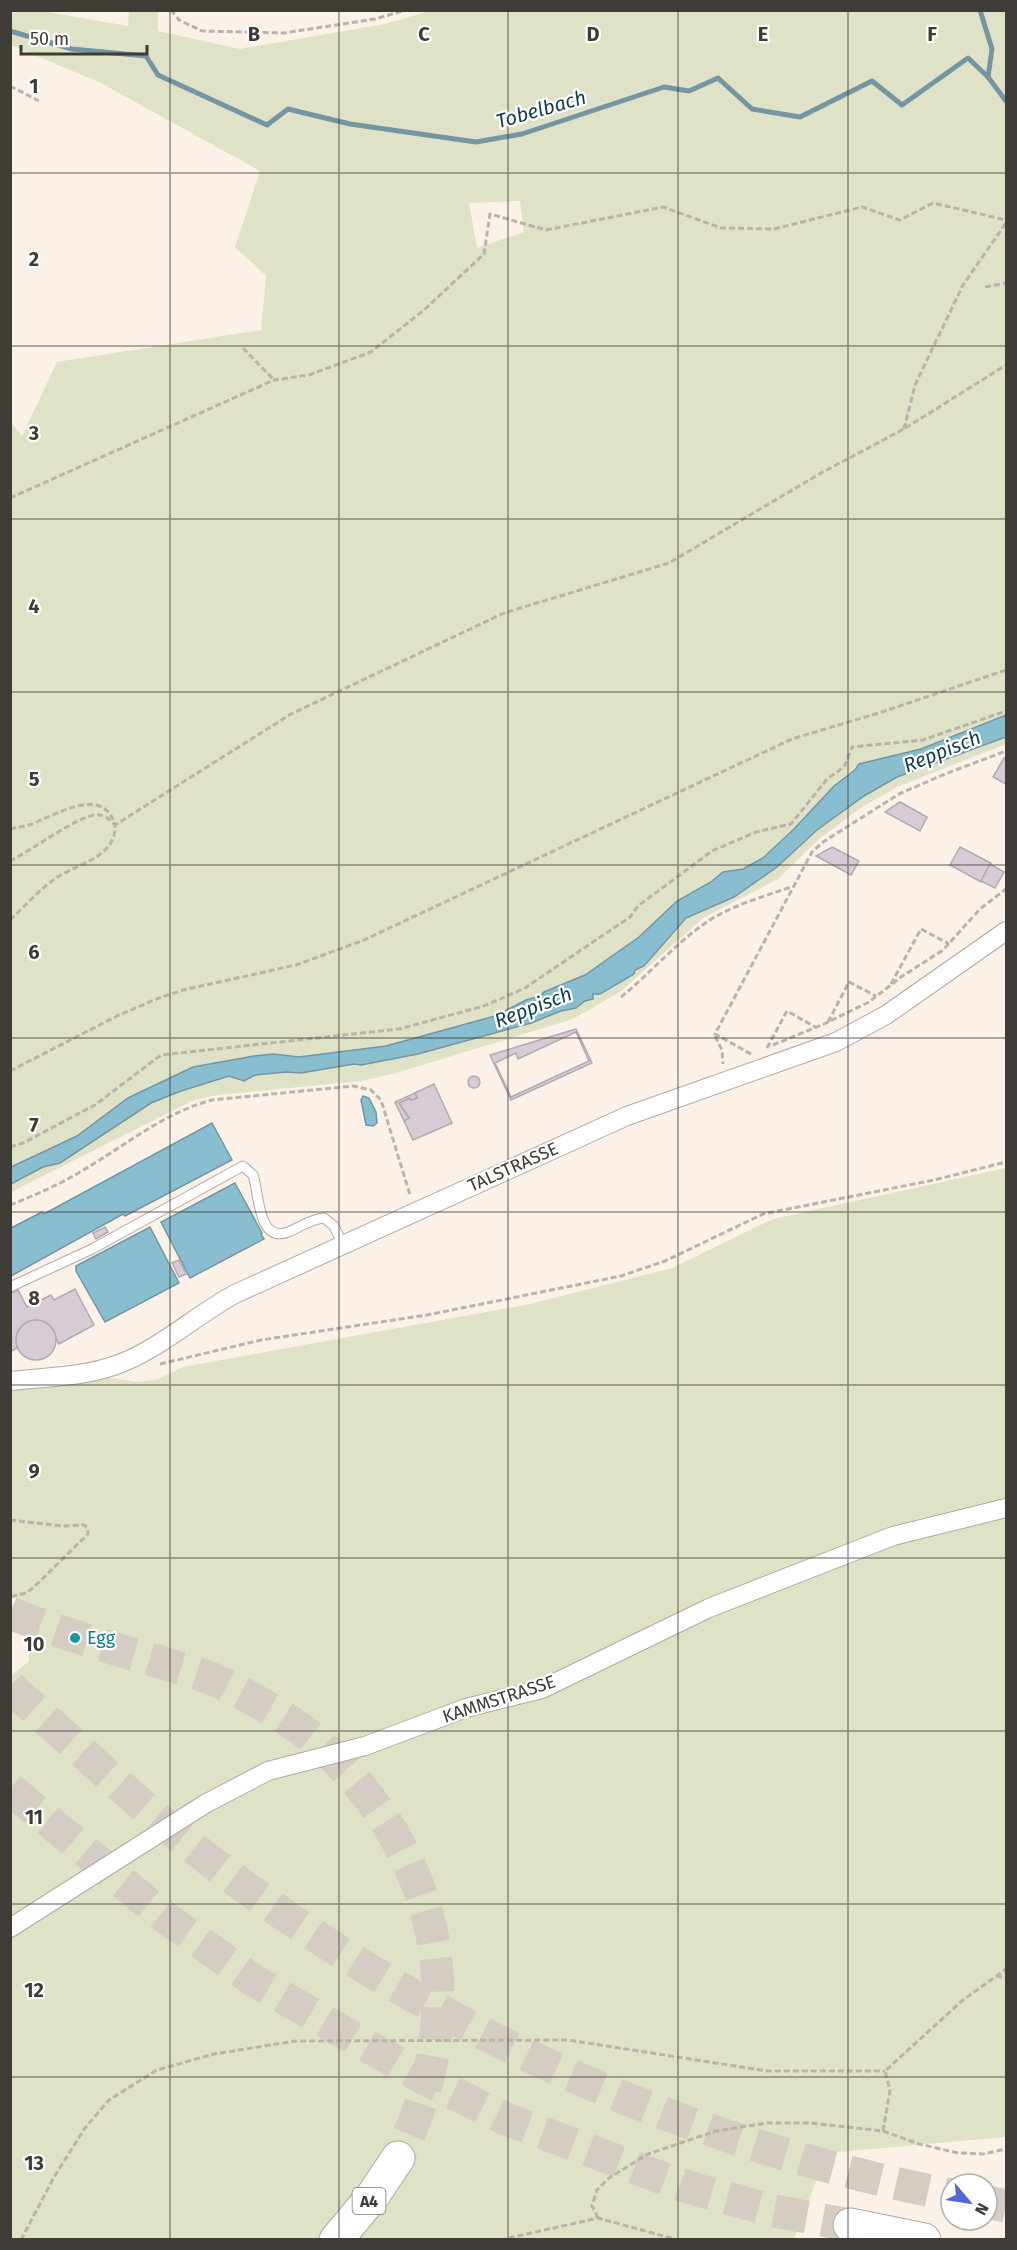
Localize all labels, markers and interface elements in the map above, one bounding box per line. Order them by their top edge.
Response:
scale bar [21,18,147,56]
text: B [248,22,260,46]
text: C [418,22,430,46]
text: D [586,22,600,46]
text: E [758,22,768,46]
text: F [927,22,937,46]
text: 50 m [30,28,69,50]
text: 1 [29,74,39,98]
water label: Tobelbach [493,85,589,133]
text: 2 [29,247,39,271]
text: 3 [28,421,39,445]
text: 4 [28,594,40,618]
water label: Reppisch [900,725,984,777]
text: 5 [29,767,40,791]
text: 6 [28,940,40,964]
water label: Reppisch [491,981,575,1033]
text: 7 [29,1113,39,1137]
street label: TALSTRASSE [465,1137,561,1197]
text: 8 [28,1286,40,1310]
text: 9 [28,1459,40,1483]
place label: Egg [87,1627,116,1649]
marker: Egg [68,1631,82,1645]
text: 10 [24,1632,44,1656]
street label: KAMMSTRASSE [440,1670,558,1728]
text: 11 [25,1805,43,1829]
text: 12 [24,1978,44,2002]
text: 13 [24,2151,44,2175]
north arrow [939,2172,999,2232]
road number: A4 [352,2188,386,2214]
text: N [971,2200,993,2218]

